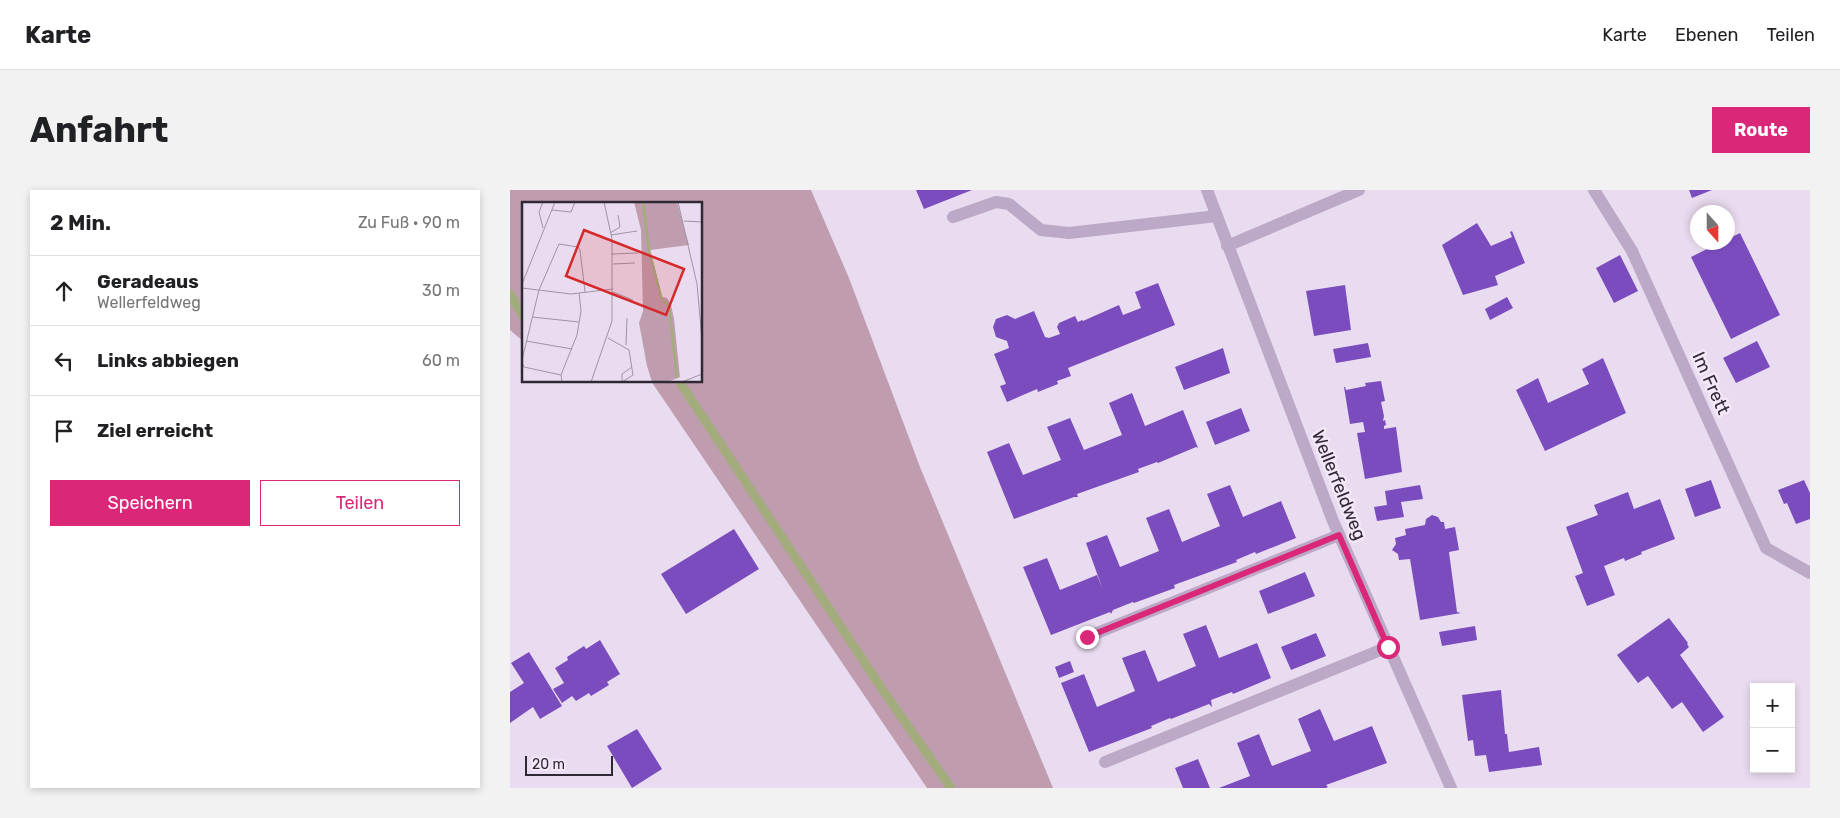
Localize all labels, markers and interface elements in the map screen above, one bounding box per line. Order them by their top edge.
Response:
text: Karte [25,21,91,49]
text: Karte [1602,24,1647,46]
text: Ebenen [1675,24,1739,46]
text: Teilen [1767,24,1815,46]
button: Route [1712,107,1810,153]
text: Anfahrt [30,109,168,151]
inset map [522,202,702,382]
north arrow [1690,205,1735,250]
text: 2 Min. [50,210,111,235]
text: Zu Fuß · 90 m [358,213,460,232]
text: Geradeaus [97,270,199,293]
icon: ahead [50,277,78,305]
text: 30 m [422,281,460,300]
text: Wellerfeldweg [97,293,201,312]
icon: left [50,347,78,375]
street label: Im Frett [1687,348,1735,418]
text: Links abbiegen [97,349,239,372]
text: 60 m [422,351,460,370]
icon: arrive [50,417,78,445]
text: Ziel erreicht [97,419,213,442]
street label: Wellerfeldweg [1307,427,1371,543]
button: Speichern [50,480,250,526]
button: Teilen [260,480,460,526]
route end [1076,626,1099,649]
route start [1377,636,1400,659]
map controls [1750,683,1795,773]
button: + [1750,683,1795,728]
button: − [1750,728,1795,773]
scale bar [525,753,612,776]
text: 20 m [532,756,565,773]

